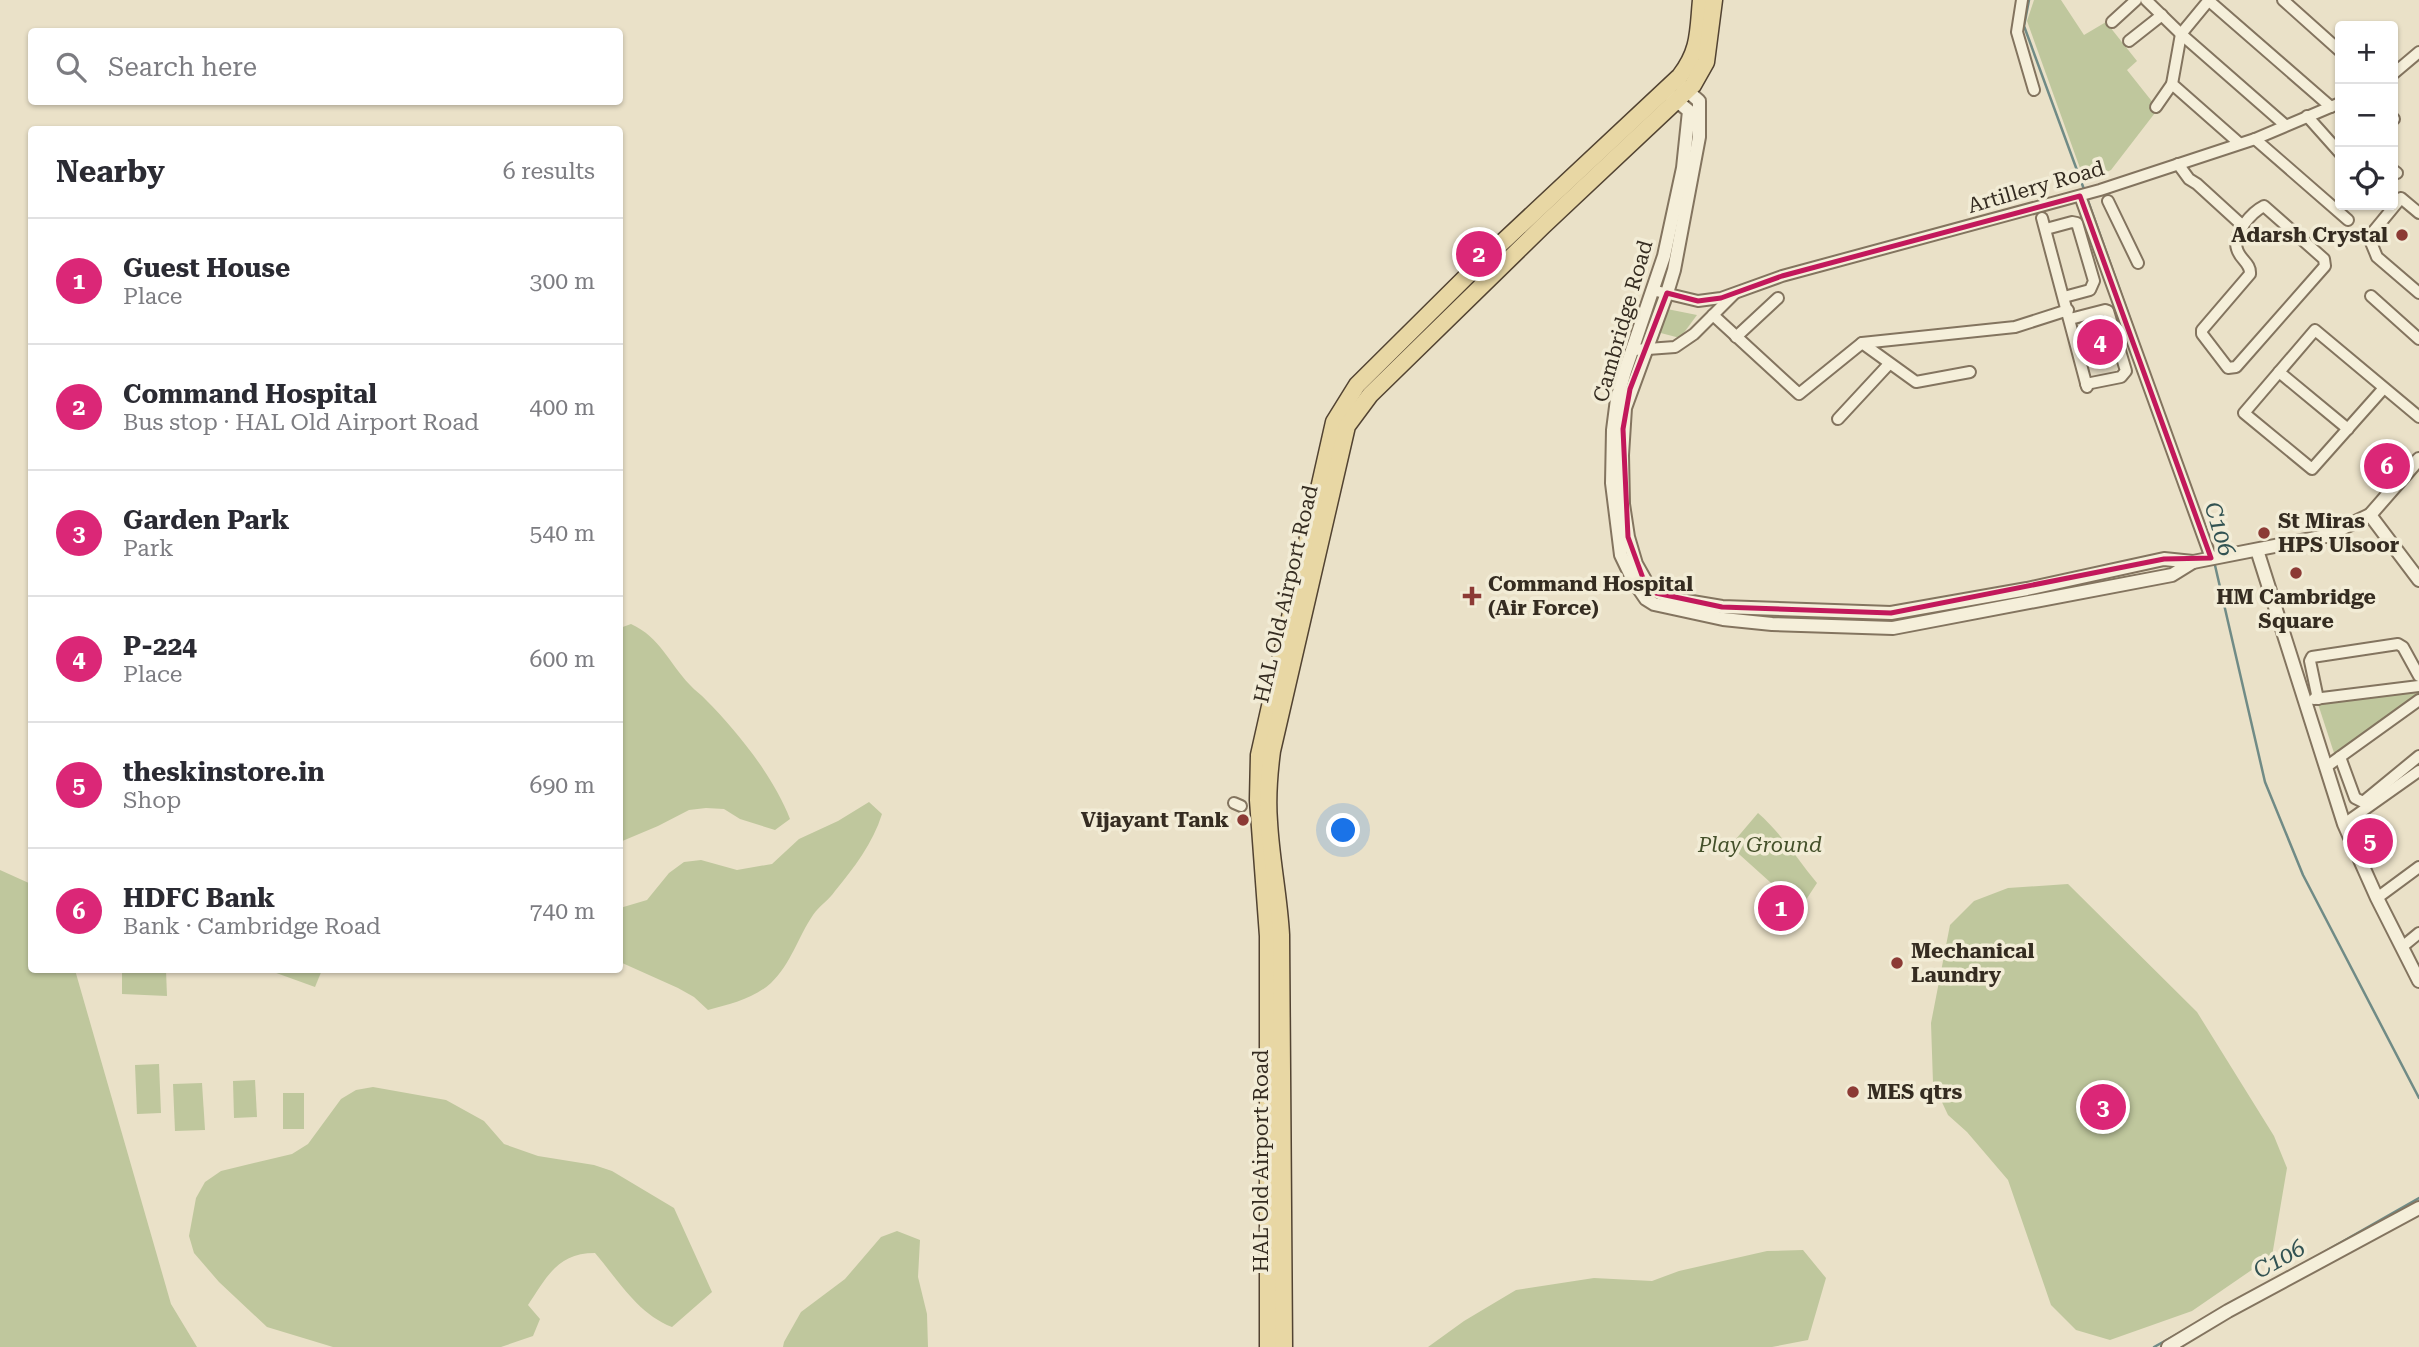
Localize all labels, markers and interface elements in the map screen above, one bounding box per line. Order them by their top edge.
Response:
map controls [2335,21,2398,210]
button: + [2335,21,2398,84]
search box [28,28,623,105]
icon: search [52,48,90,86]
text: Search here [108,52,257,82]
button: − [2335,84,2398,147]
button: locate [2335,147,2398,210]
text: Nearby [56,154,165,189]
street label: Artillery Road [1965,156,2108,218]
text: 6 results [503,158,595,185]
place label: Adarsh Crystal [2231,223,2388,247]
marker: Adarsh Crystal [2394,227,2410,243]
pin: 2 [1456,228,1502,280]
street label: Cambridge Road [1588,237,1658,405]
text: Guest House [123,253,290,283]
text: 1 [73,268,85,295]
text: 300 m [530,268,595,295]
text: Place [123,283,182,310]
pin: 4 [2077,316,2123,368]
text: Command Hospital [123,379,377,409]
text: 2 [73,394,85,421]
text: 400 m [530,394,595,421]
text: Bus stop · HAL Old Airport Road [123,409,479,436]
pin: 6 [2364,440,2410,492]
street label: HAL Old Airport Road [1249,482,1323,705]
water label: C106 [2199,499,2240,559]
text: Garden Park [123,505,289,535]
place label: St Miras HPS Ulsoor [2278,509,2400,557]
text: 3 [73,520,85,547]
text: 540 m [530,520,595,547]
marker: St Miras HPS Ulsoor [2256,525,2272,541]
text: Park [123,535,174,562]
marker: HM Cambridge Square [2288,565,2304,581]
place label: Command Hospital (Air Force) [1488,572,1693,620]
place label: HM Cambridge Square [2216,585,2376,633]
marker: Command Hospital (Air Force) [1462,586,1482,606]
text: P-224 [123,631,197,661]
text: 4 [73,646,85,673]
text: 600 m [530,646,595,673]
text: Place [123,661,182,688]
text: theskinstore.in [123,757,325,787]
text: 5 [73,772,85,799]
text: 690 m [530,772,595,799]
text: Shop [123,787,181,814]
place label: Vijayant Tank [1081,808,1230,832]
marker: Vijayant Tank [1235,812,1251,828]
your location [1326,813,1360,847]
pin: 5 [2347,815,2393,867]
park label: Play Ground [1697,833,1822,857]
pin: 1 [1758,882,1804,934]
text: HDFC Bank [123,883,275,913]
text: 6 [73,898,85,925]
text: 740 m [530,898,595,925]
text: Bank · Cambridge Road [123,913,381,940]
place label: Mechanical Laundry [1911,939,2034,987]
marker: Mechanical Laundry [1889,955,1905,971]
street label: HAL Old Airport Road [1249,1049,1273,1272]
place label: MES qtrs [1867,1080,1963,1104]
pin: 3 [2080,1081,2126,1133]
marker: MES qtrs [1845,1084,1861,1100]
water label: C106 [2249,1234,2310,1285]

